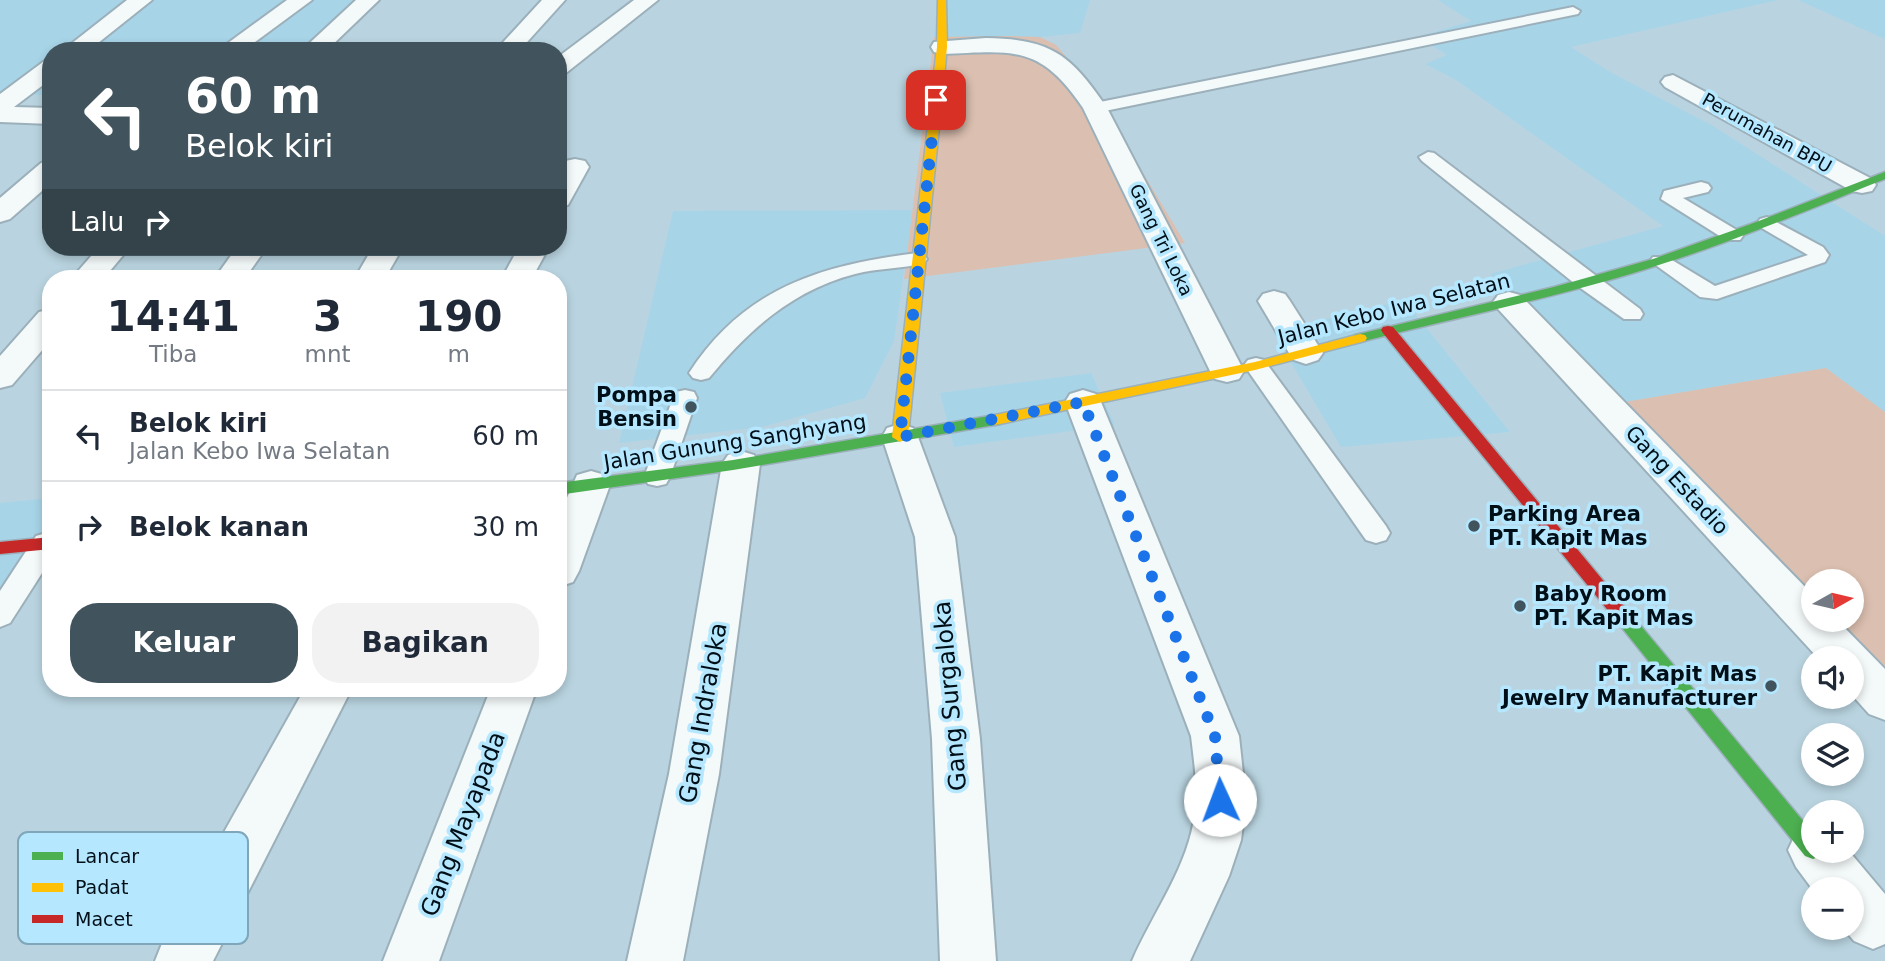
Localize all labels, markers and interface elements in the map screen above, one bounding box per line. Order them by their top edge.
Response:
text: 60 m [185,68,321,125]
icon: left [70,70,161,161]
pin [906,70,966,130]
icon: arrive [917,81,955,119]
street label: Perumahan BPU [1699,88,1836,177]
text: Belok kiri [185,127,333,165]
street label: Gang Tri Loka [1125,180,1198,299]
icon: right [138,203,176,241]
text: Lalu [70,207,124,237]
street label: Jalan Kebo Iwa Selatan [1273,269,1513,350]
text: 14:41 [106,292,240,341]
text: 3 [313,292,342,341]
text: 190 [415,292,503,341]
text: Tiba [149,341,197,367]
text: mnt [305,341,351,367]
text: m [448,341,470,367]
place label: Pompa Bensin [596,383,677,431]
marker: Pompa Bensin [683,399,699,415]
text: Belok kiri [129,408,268,438]
street label: Jalan Gunung Sanghyang [600,409,868,475]
icon: left [70,417,108,455]
text: 60 m [472,421,539,451]
street label: Gang Estadio [1621,421,1733,539]
text: Jalan Kebo Iwa Selatan [129,438,390,464]
place label: Parking Area PT. Kapit Mas [1488,502,1647,550]
icon: right [70,508,108,546]
text: Belok kanan [129,512,309,542]
text: 30 m [472,512,539,542]
marker: Parking Area PT. Kapit Mas [1466,518,1482,534]
north arrow [1801,569,1864,632]
map controls [1801,569,1864,940]
place label: Baby Room PT. Kapit Mas [1534,582,1693,630]
marker: Baby Room PT. Kapit Mas [1512,598,1528,614]
street label: Gang Surgaloka [928,600,972,792]
button: Keluar [70,603,298,683]
button: Bagikan [312,603,539,683]
street label: Gang Indraloka [673,620,733,806]
button: sound [1801,646,1864,709]
place label: PT. Kapit Mas Jewelry Manufacturer [1500,662,1758,710]
marker: PT. Kapit Mas Jewelry Manufacturer [1763,678,1779,694]
button: layers [1801,723,1864,786]
street label: Gang Mayapada [415,728,511,920]
position arrow [1183,763,1257,837]
button: + [1801,800,1864,863]
legend [18,832,248,944]
text: Lancar [75,845,139,867]
text: Padat [75,876,128,898]
button: − [1801,877,1864,940]
text: Macet [75,908,133,930]

